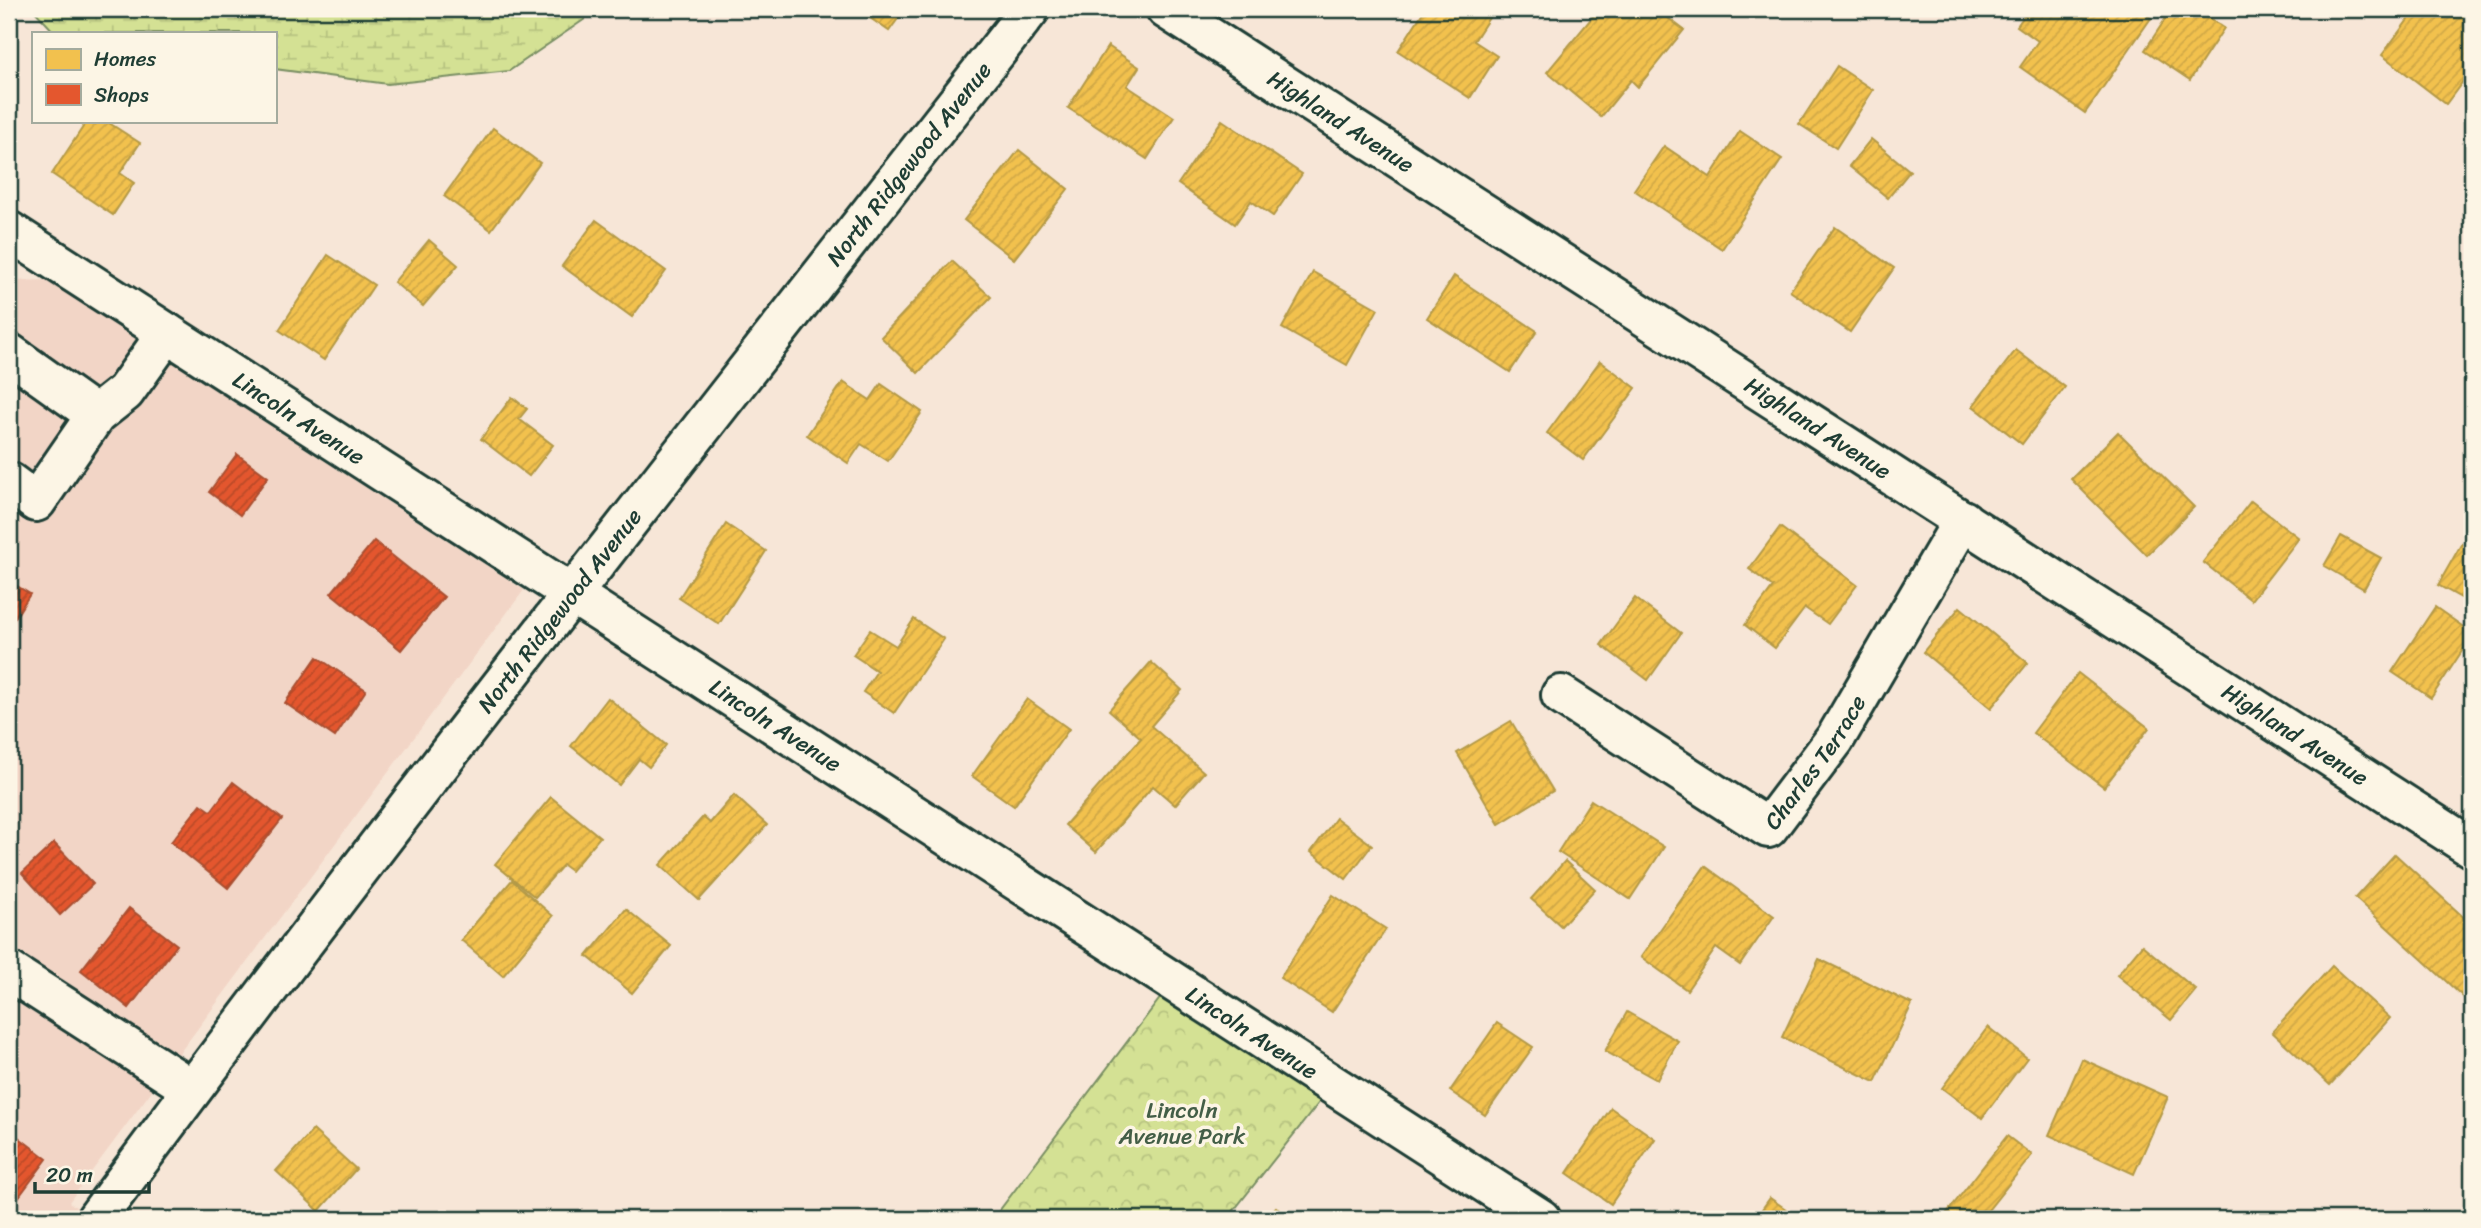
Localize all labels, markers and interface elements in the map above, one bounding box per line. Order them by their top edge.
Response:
legend [32,32,276,122]
text: Homes [94,40,156,78]
street label: North Ridgewood Avenue [815,52,1003,275]
street label: Highland Avenue [1259,59,1423,184]
text: Shops [94,76,149,114]
street label: Lincoln Avenue [224,360,374,476]
street label: Highland Avenue [1736,365,1900,491]
street label: North Ridgewood Avenue [466,498,653,722]
street label: Lincoln Avenue [701,667,850,784]
street label: Highland Avenue [2213,672,2377,797]
street label: Charles Terrace [1753,687,1877,839]
street label: Lincoln Avenue [1177,974,1327,1091]
park label: Lincoln Avenue Park [1118,1090,1246,1157]
scale bar [35,1151,149,1195]
text: 20 m [46,1156,93,1194]

